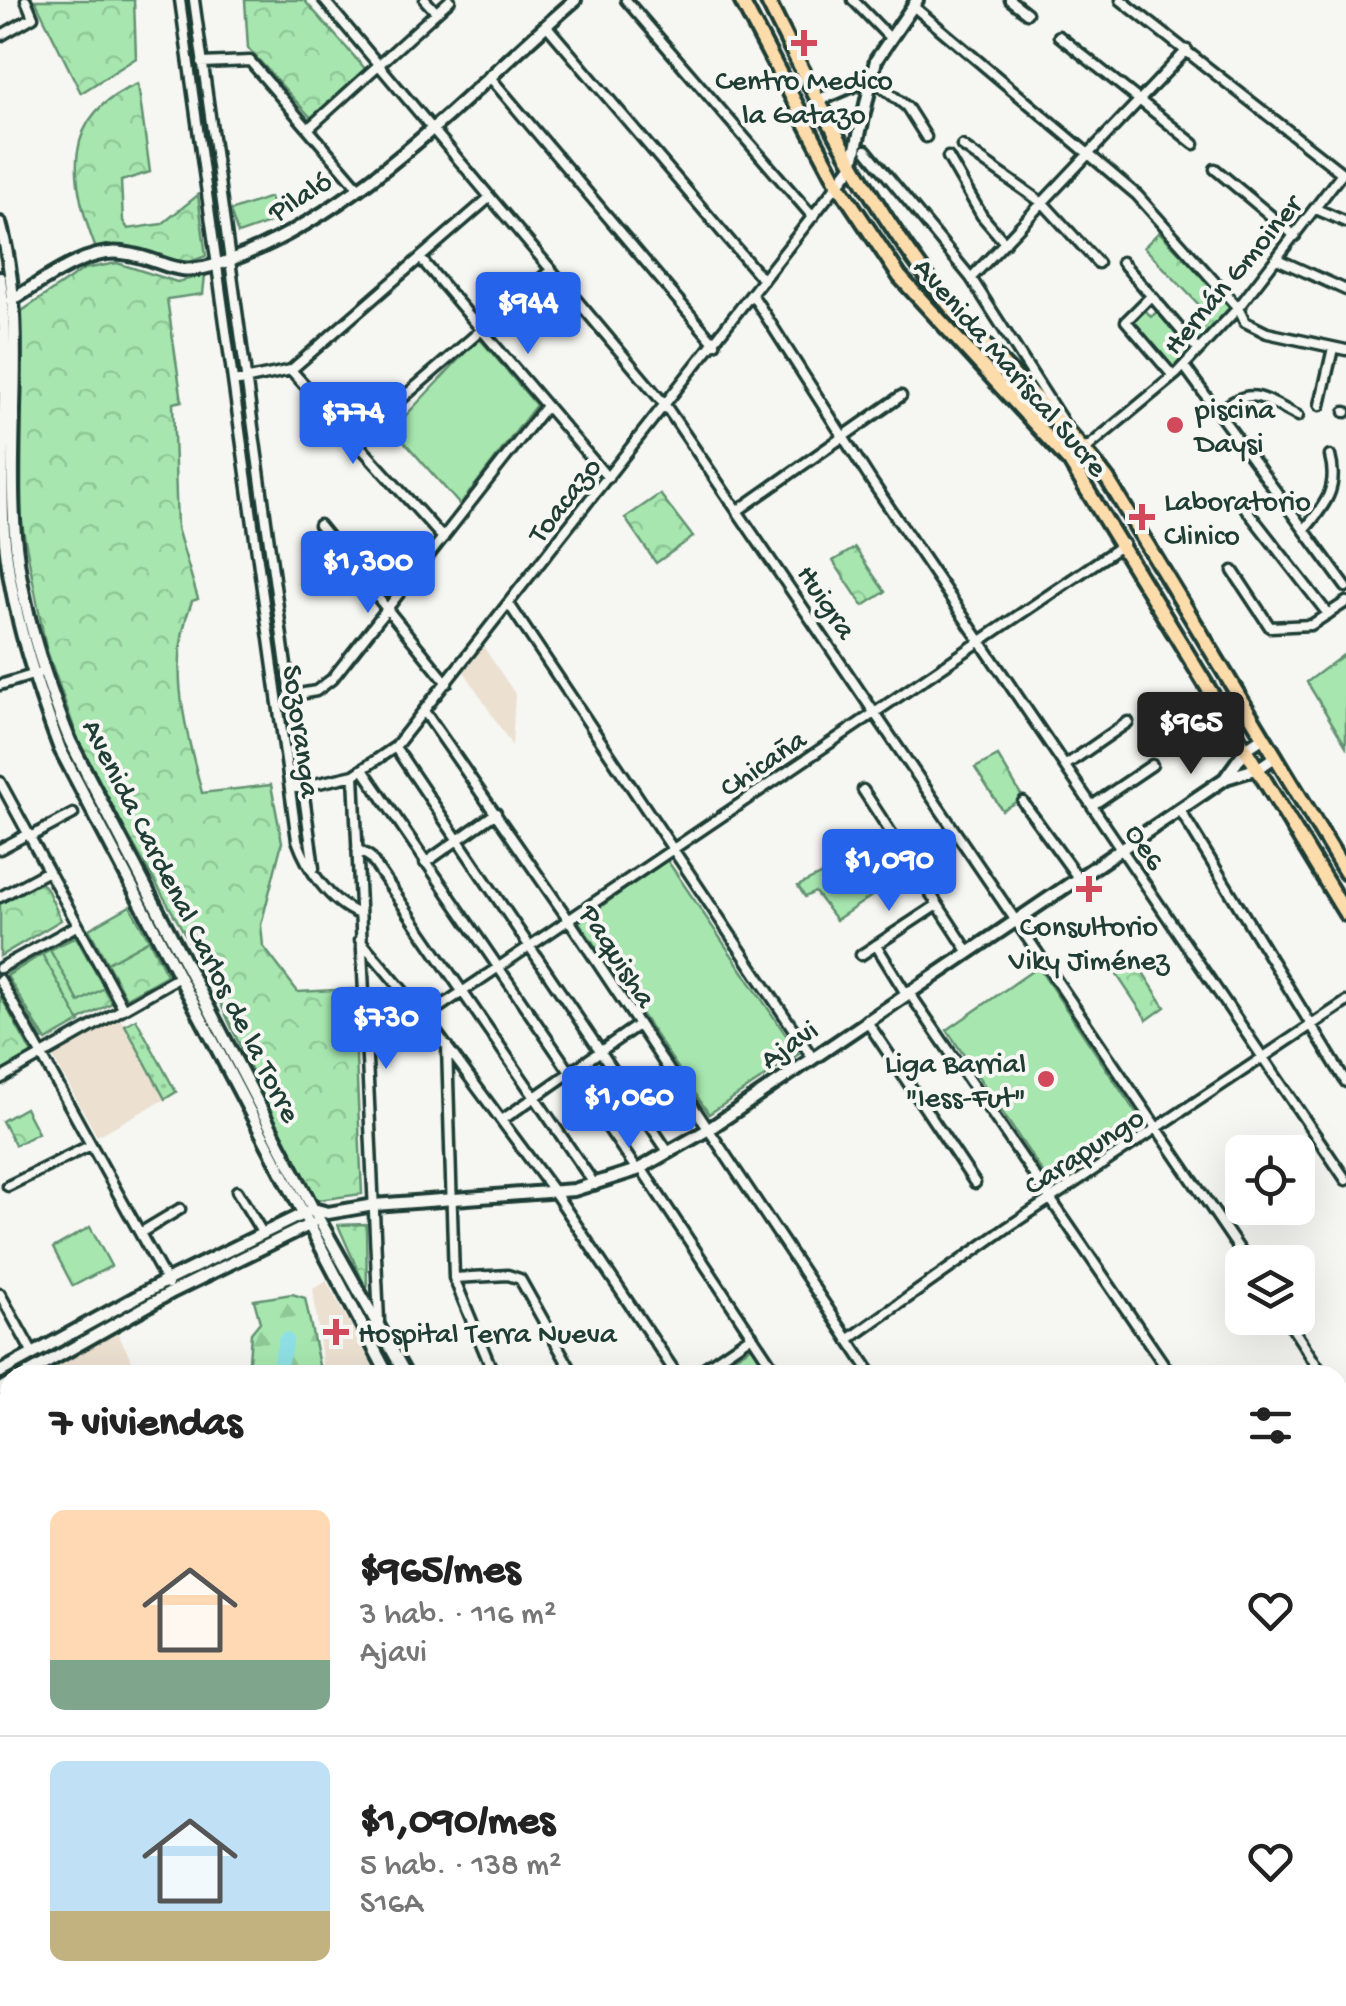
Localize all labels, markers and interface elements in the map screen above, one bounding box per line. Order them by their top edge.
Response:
marker: Centro Medico la Gatazo [791,30,817,56]
place label: Centro Medico la Gatazo [715,66,893,135]
street label: Pilaló [262,166,340,232]
street label: Hernán Gmoiner [1157,188,1313,364]
street label: Avenida Mariscal Sucre [904,252,1114,486]
pin: $944 [469,272,587,357]
text: $944 [498,285,558,323]
pin: $774 [294,382,412,467]
text: $774 [322,395,384,433]
place label: piscina Daysi [1193,395,1276,464]
marker: piscina Daysi [1164,414,1186,436]
street label: Toacazo [521,452,611,553]
place label: Laboratorio Clinico [1164,487,1311,556]
marker: Laboratorio Clinico [1129,504,1155,530]
pin: $1,300 [287,531,449,616]
text: $1,300 [323,544,413,582]
street label: Huigra [787,560,862,648]
street label: Sozoranga [272,663,325,802]
pin: $965 [1132,692,1250,777]
text: $965 [1159,705,1223,743]
street label: Avenida Cardenal Carlos de la Torre [72,715,306,1130]
street label: Chicaña [715,723,815,807]
street label: Oe6 [1115,819,1172,879]
pin: $1,090 [808,829,970,914]
text: $1,090 [844,842,934,880]
marker: Consultorio Viky Jiménez [1076,876,1102,902]
street label: Paquisha [569,899,662,1017]
place label: Consultorio Viky Jiménez [1008,912,1170,981]
pin: $730 [327,987,445,1072]
text: $730 [353,1000,419,1038]
street label: Ajavi [755,1014,826,1079]
place label: Liga Barrial "Iess-Fut" [885,1049,1026,1118]
pin: $1,060 [548,1066,710,1151]
marker: Liga Barrial "Iess-Fut" [1035,1068,1057,1090]
text: $1,060 [584,1079,674,1117]
street label: Carapungo [1019,1102,1152,1205]
map controls [1225,1135,1315,1335]
button: locate [1225,1135,1315,1225]
button: layers [1225,1245,1315,1335]
marker: Hospital Terra Nueva [323,1319,349,1345]
place label: Hospital Terra Nueva [358,1319,618,1354]
icon: filters [1243,1398,1298,1453]
text: 7 viviendas [50,1401,242,1450]
text: $965/mes [360,1548,520,1597]
icon: home [130,1550,250,1670]
icon: heart [1243,1583,1298,1638]
text: 3 hab. · 116 m² [360,1597,556,1635]
text: Ajavi [360,1635,427,1673]
text: $1,090/mes [360,1799,555,1848]
icon: home [130,1801,250,1921]
icon: heart [1243,1834,1298,1889]
text: 5 hab. · 138 m² [360,1848,562,1886]
text: S16A [360,1886,423,1924]

